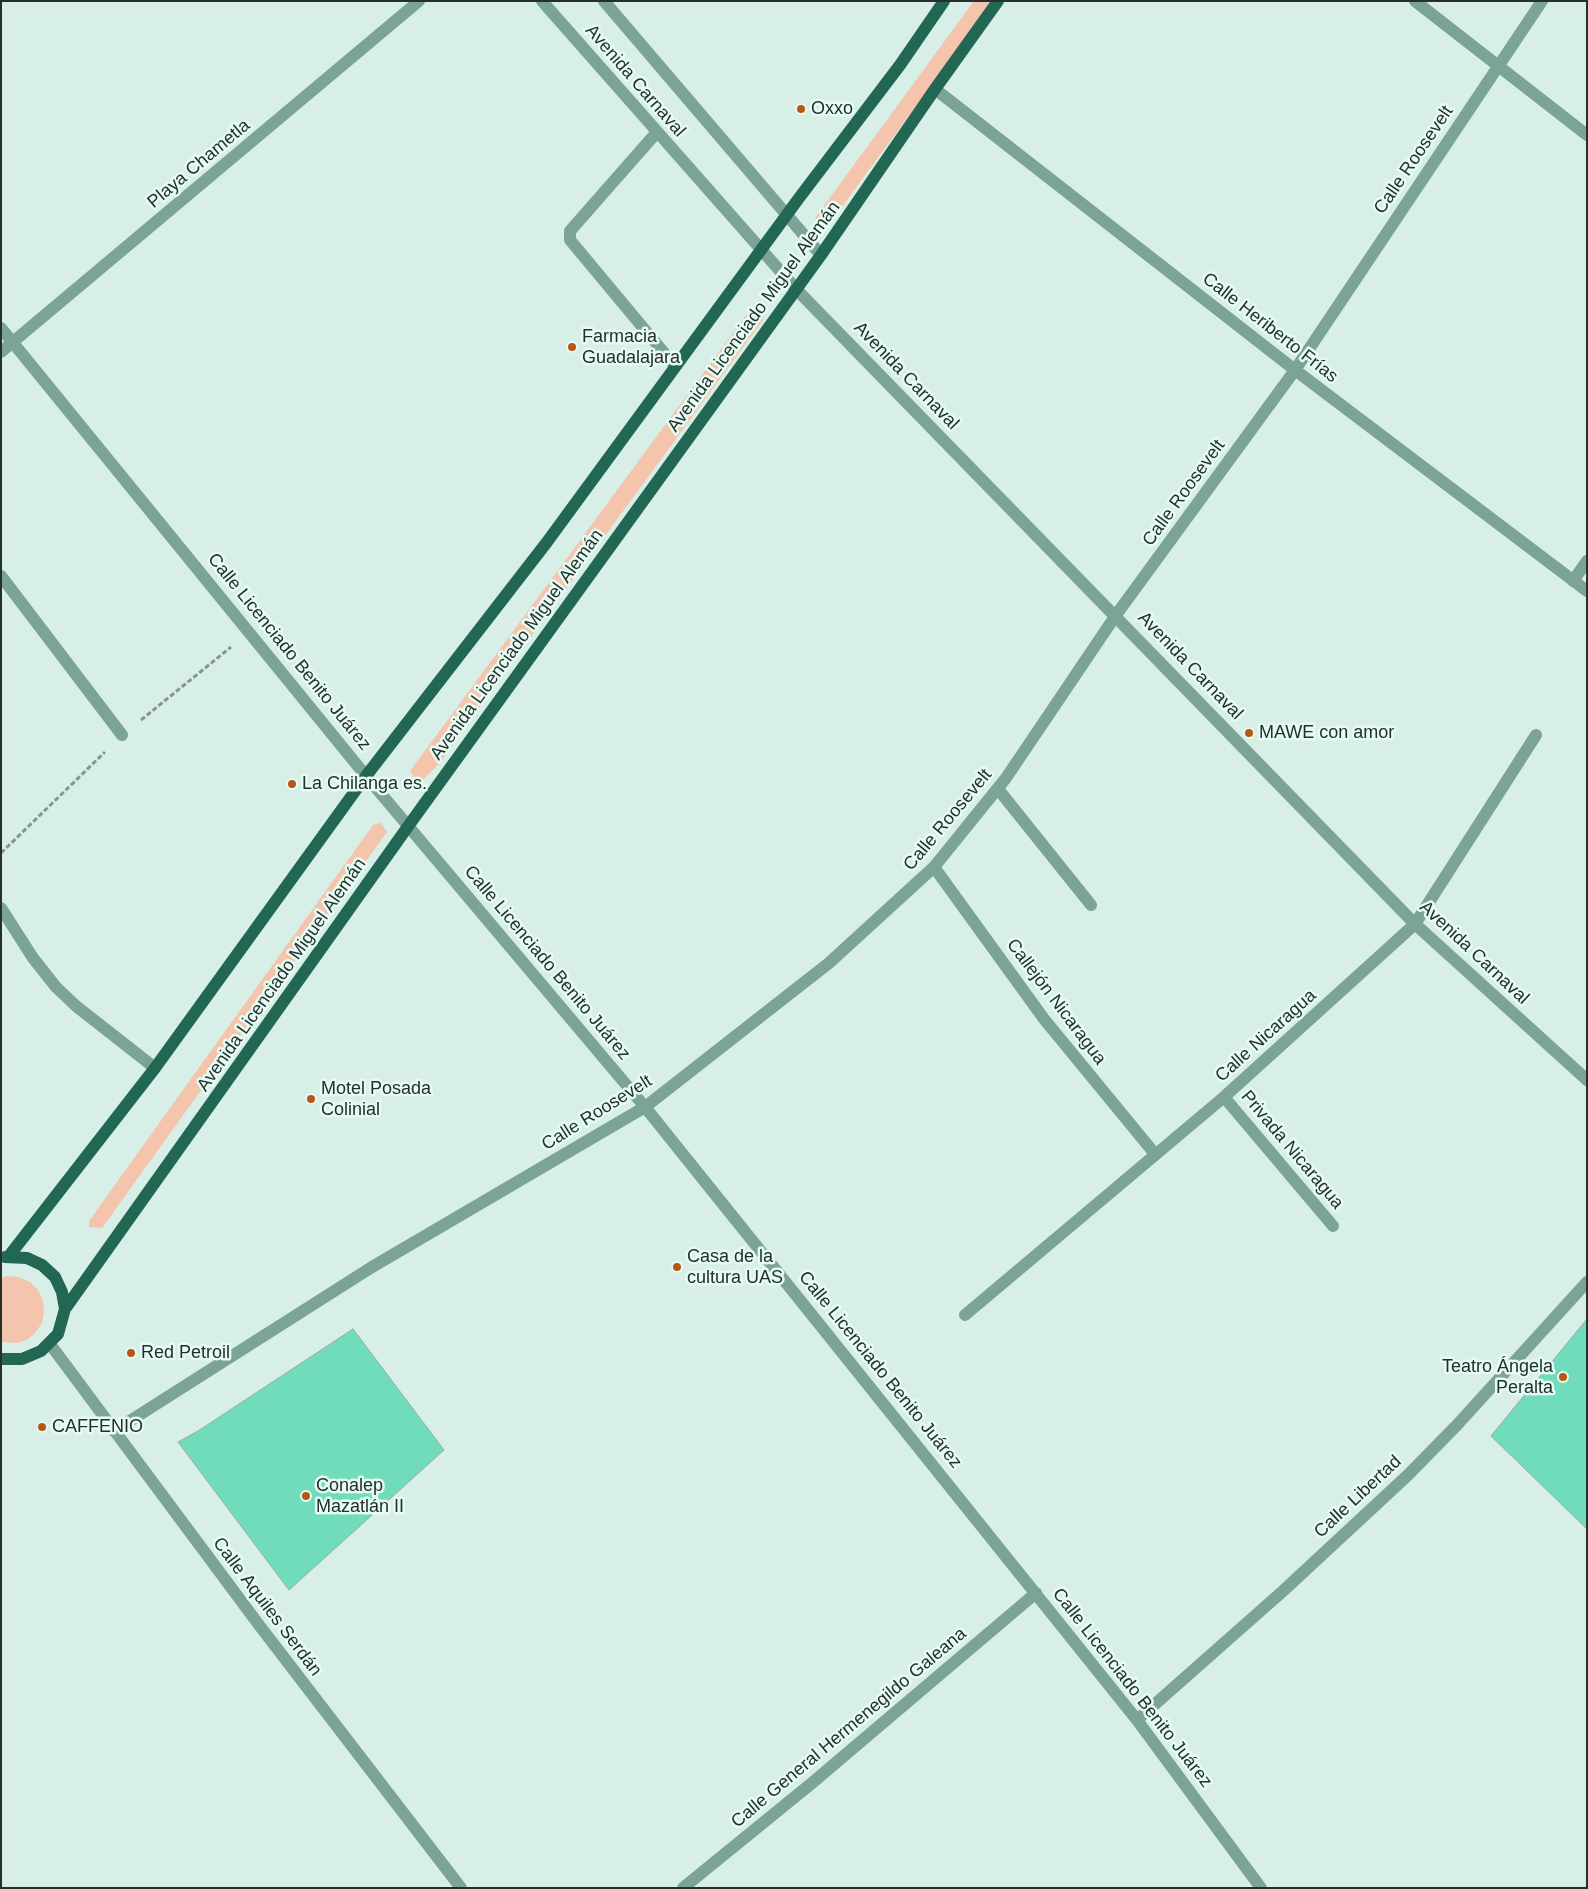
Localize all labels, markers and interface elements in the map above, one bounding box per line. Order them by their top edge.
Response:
street label: Avenida Carnaval [580,20,690,142]
place label: Oxxo [811,98,853,120]
street label: Calle Roosevelt [1370,102,1458,218]
marker: Oxxo [795,103,807,115]
street label: Playa Chametla [143,115,255,213]
street label: Avenida Licenciado Miguel Alemán [663,197,845,437]
street label: Calle Heriberto Frías [1198,268,1342,388]
street label: Avenida Carnaval [849,318,963,434]
place label: Farmacia Guadalajara [582,326,680,368]
marker: Farmacia Guadalajara [566,341,578,353]
street label: Calle Roosevelt [1138,436,1230,550]
street label: Avenida Licenciado Miguel Alemán [426,525,608,765]
street label: Calle Licenciado Benito Juárez [203,549,375,755]
street label: Avenida Carnaval [1133,608,1247,724]
place label: MAWE con amor [1259,722,1394,744]
marker: MAWE con amor [1243,727,1255,739]
street label: Calle Roosevelt [899,765,997,875]
place label: La Chilanga es. [302,773,427,795]
marker: La Chilanga es. [286,778,298,790]
street label: Avenida Licenciado Miguel Alemán [193,854,371,1096]
street label: Calle Licenciado Benito Juárez [459,861,635,1065]
street label: Avenida Carnaval [1415,897,1533,1009]
street label: Callejón Nicaragua [1002,935,1110,1069]
street label: Calle Nicaragua [1211,985,1321,1087]
street label: Calle Roosevelt [538,1070,656,1156]
place label: Motel Posada Colinial [321,1078,431,1120]
street label: Privada Nicaragua [1236,1086,1348,1214]
marker: Motel Posada Colinial [305,1093,317,1105]
place label: Casa de la cultura UAS [687,1246,783,1288]
marker: Casa de la cultura UAS [671,1261,683,1273]
street label: Calle Licenciado Benito Juárez [794,1267,966,1473]
place label: Red Petroil [141,1342,230,1364]
marker: Red Petroil [125,1347,137,1359]
place label: Teatro Ángela Peralta [1442,1356,1553,1398]
marker: Teatro Ángela Peralta [1557,1371,1569,1383]
place label: CAFFENIO [52,1416,143,1438]
marker: CAFFENIO [36,1421,48,1433]
street label: Calle Libertad [1310,1451,1406,1543]
place label: Conalep Mazatlán II [316,1475,404,1518]
marker: Conalep Mazatlán II [300,1490,312,1502]
street label: Calle Aquiles Serdán [208,1533,326,1681]
street label: Calle Licenciado Benito Juárez [1047,1584,1217,1792]
street label: Calle General Hermenegildo Galeana [727,1623,971,1833]

